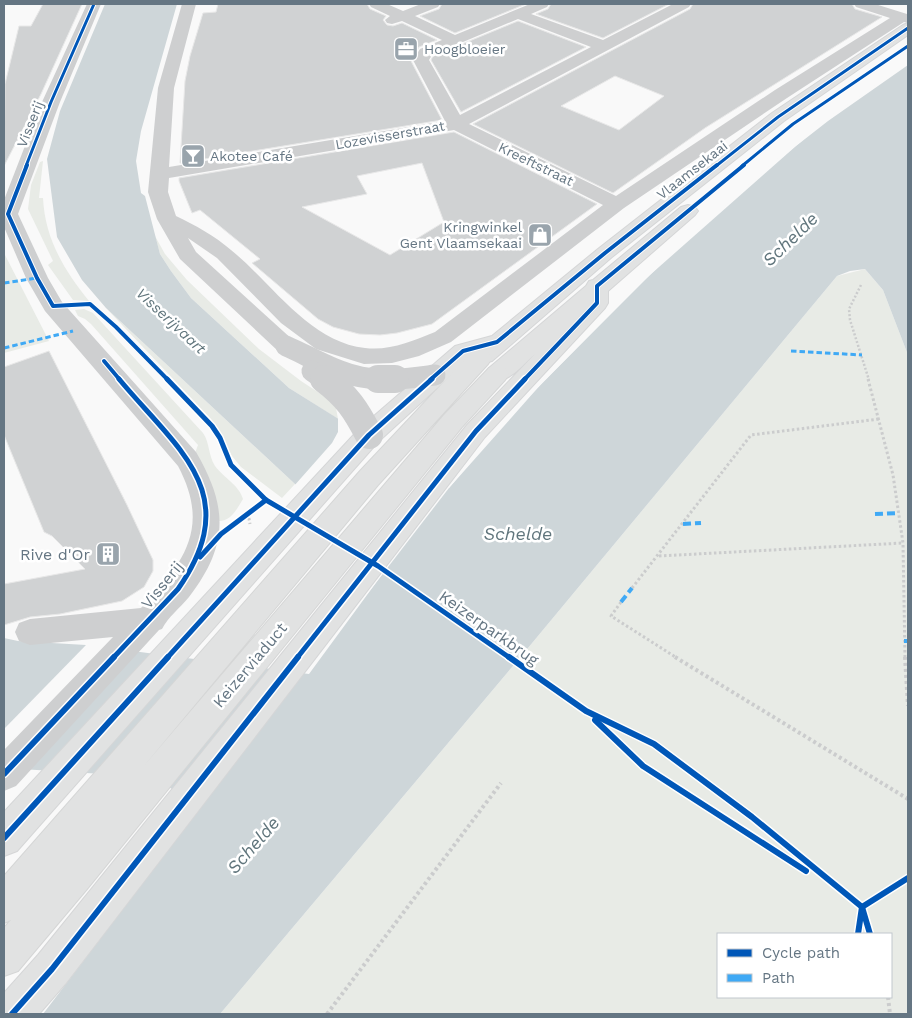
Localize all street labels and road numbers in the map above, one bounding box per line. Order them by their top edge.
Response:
street label: Visserij [13,98,47,150]
street label: Lozevisserstraat [334,117,446,153]
street label: Vlaamsekaai [653,137,731,203]
street label: Kreeftstraat [496,139,576,189]
street label: Visserij [137,557,187,613]
street label: Keizerparkbrug [436,587,543,670]
street label: Keizerviaduct [209,619,291,711]

